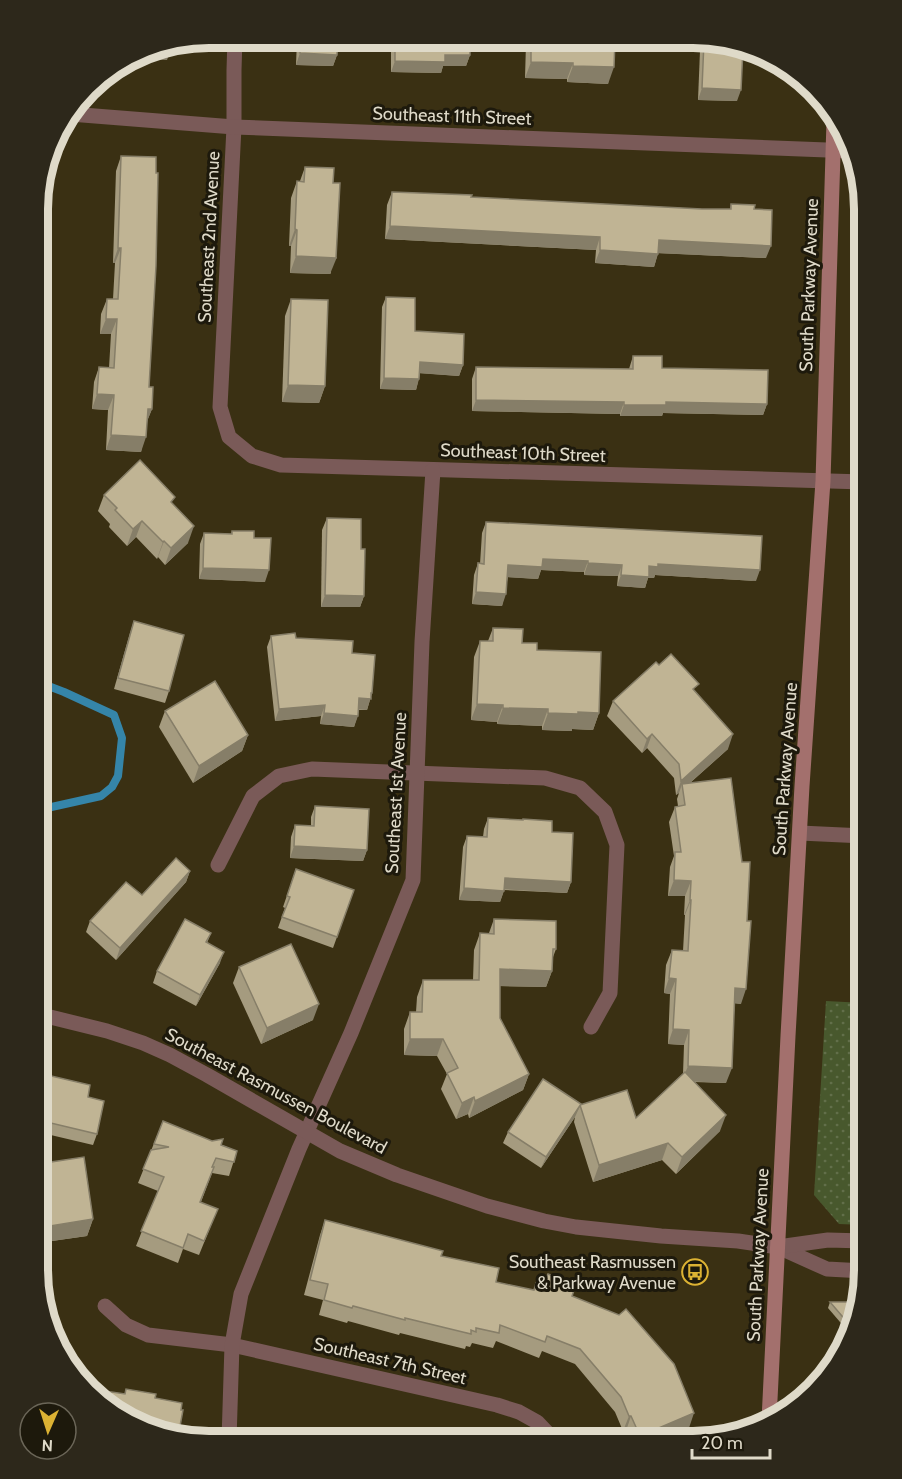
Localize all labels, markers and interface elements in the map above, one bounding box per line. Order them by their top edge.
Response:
street label: Southeast 11th Street [372,102,532,130]
street label: Southeast 2nd Avenue [194,151,224,323]
street label: South Parkway Avenue [795,198,823,372]
street label: Southeast 10th Street [440,439,606,467]
street label: South Parkway Avenue [768,682,802,856]
street label: Southeast 1st Avenue [381,712,411,874]
street label: Southeast Rasmussen Boulevard [162,1023,390,1159]
street label: South Parkway Avenue [742,1168,774,1342]
place label: Southeast Rasmussen & Parkway Avenue [509,1251,676,1294]
bus stop icon: Southeast Rasmussen & Parkway Avenue [680,1257,710,1287]
street label: Southeast 7th Street [311,1333,469,1389]
north arrow [18,1401,78,1461]
scale bar [692,1422,770,1460]
text: 20 m [701,1432,743,1454]
text: N [41,1436,53,1455]

